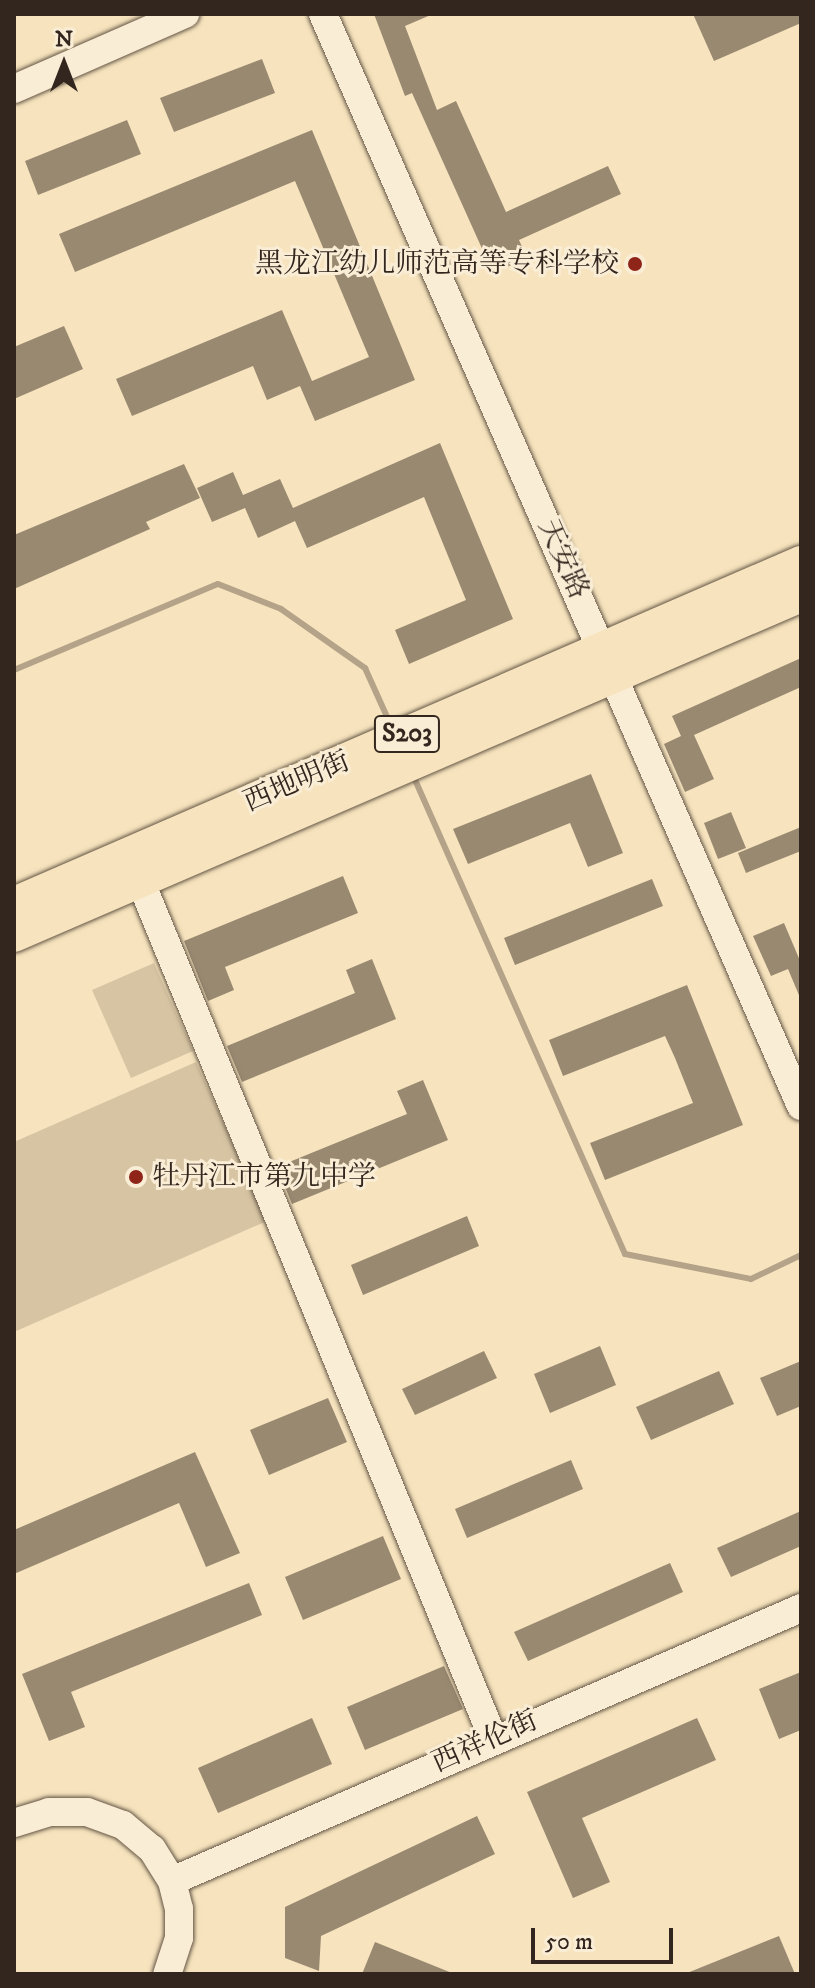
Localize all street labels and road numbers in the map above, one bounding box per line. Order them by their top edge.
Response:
street label: 天安路 [531,514,595,604]
road number: S203 [373,712,441,756]
street label: 西地明街 [239,745,355,819]
street label: 西祥伦街 [427,1704,543,1780]

